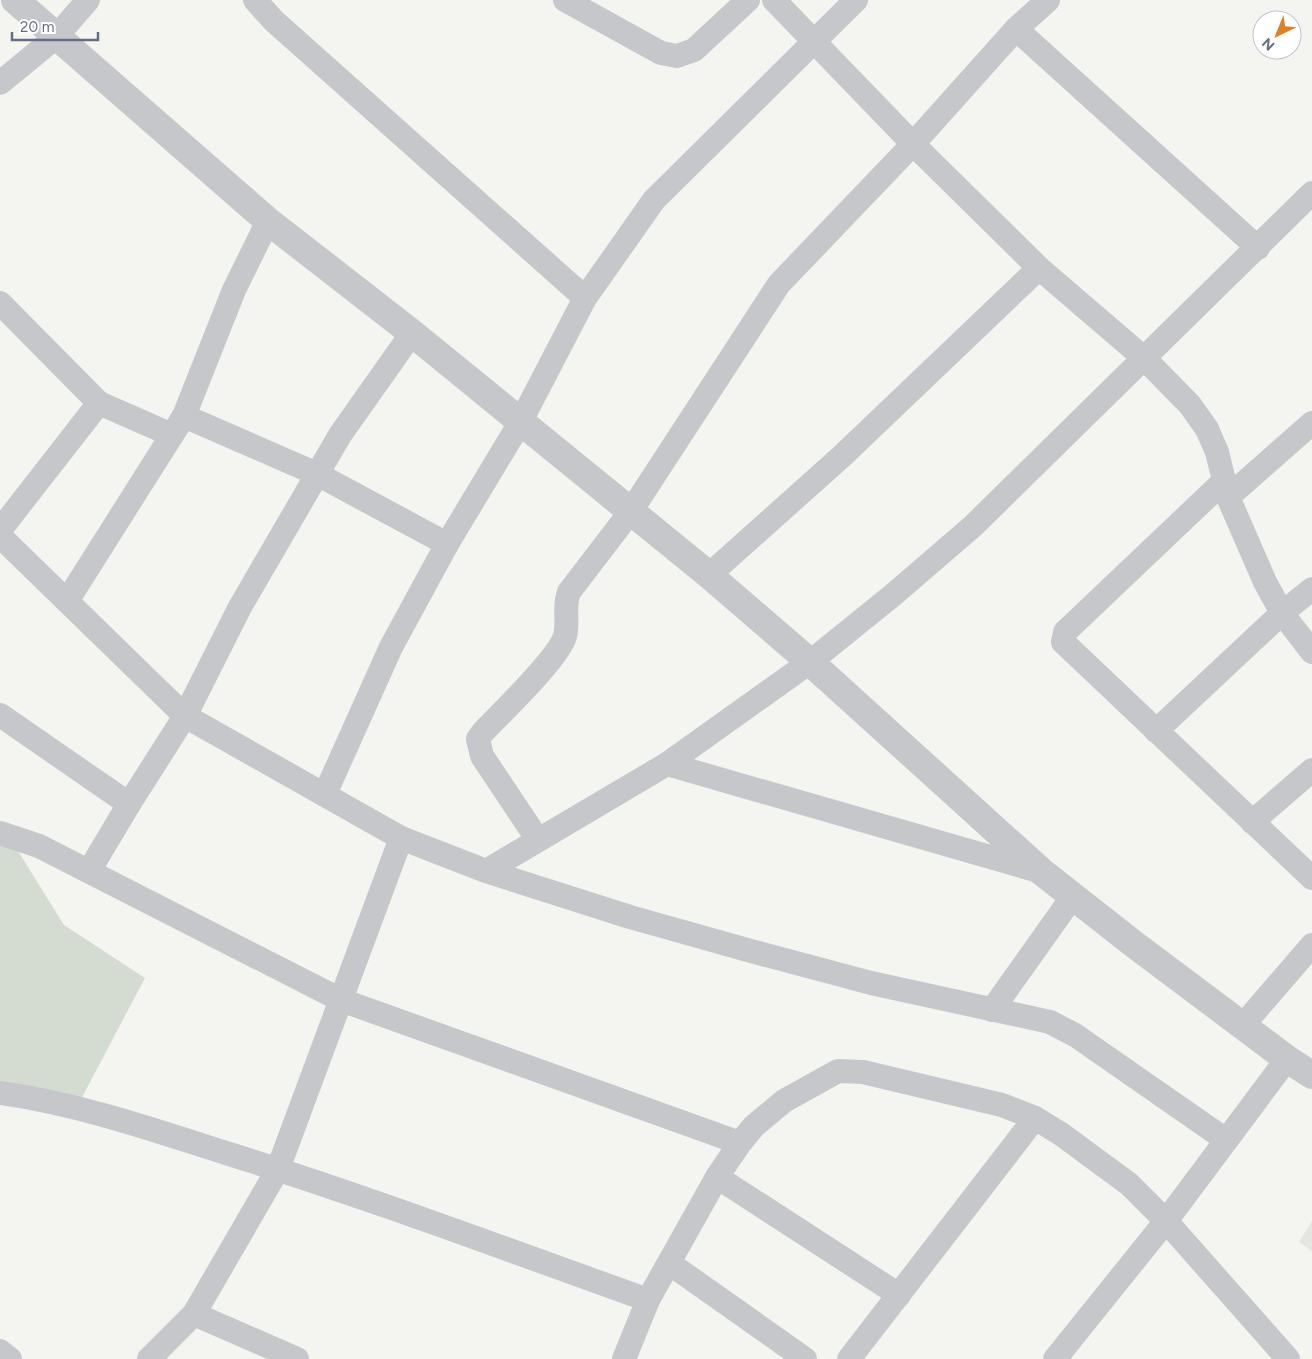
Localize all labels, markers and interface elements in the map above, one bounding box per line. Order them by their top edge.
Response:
scale bar [12,10,99,42]
north arrow [1252,10,1302,60]
text: 20 m [20,18,54,36]
text: N [1259,34,1278,54]

